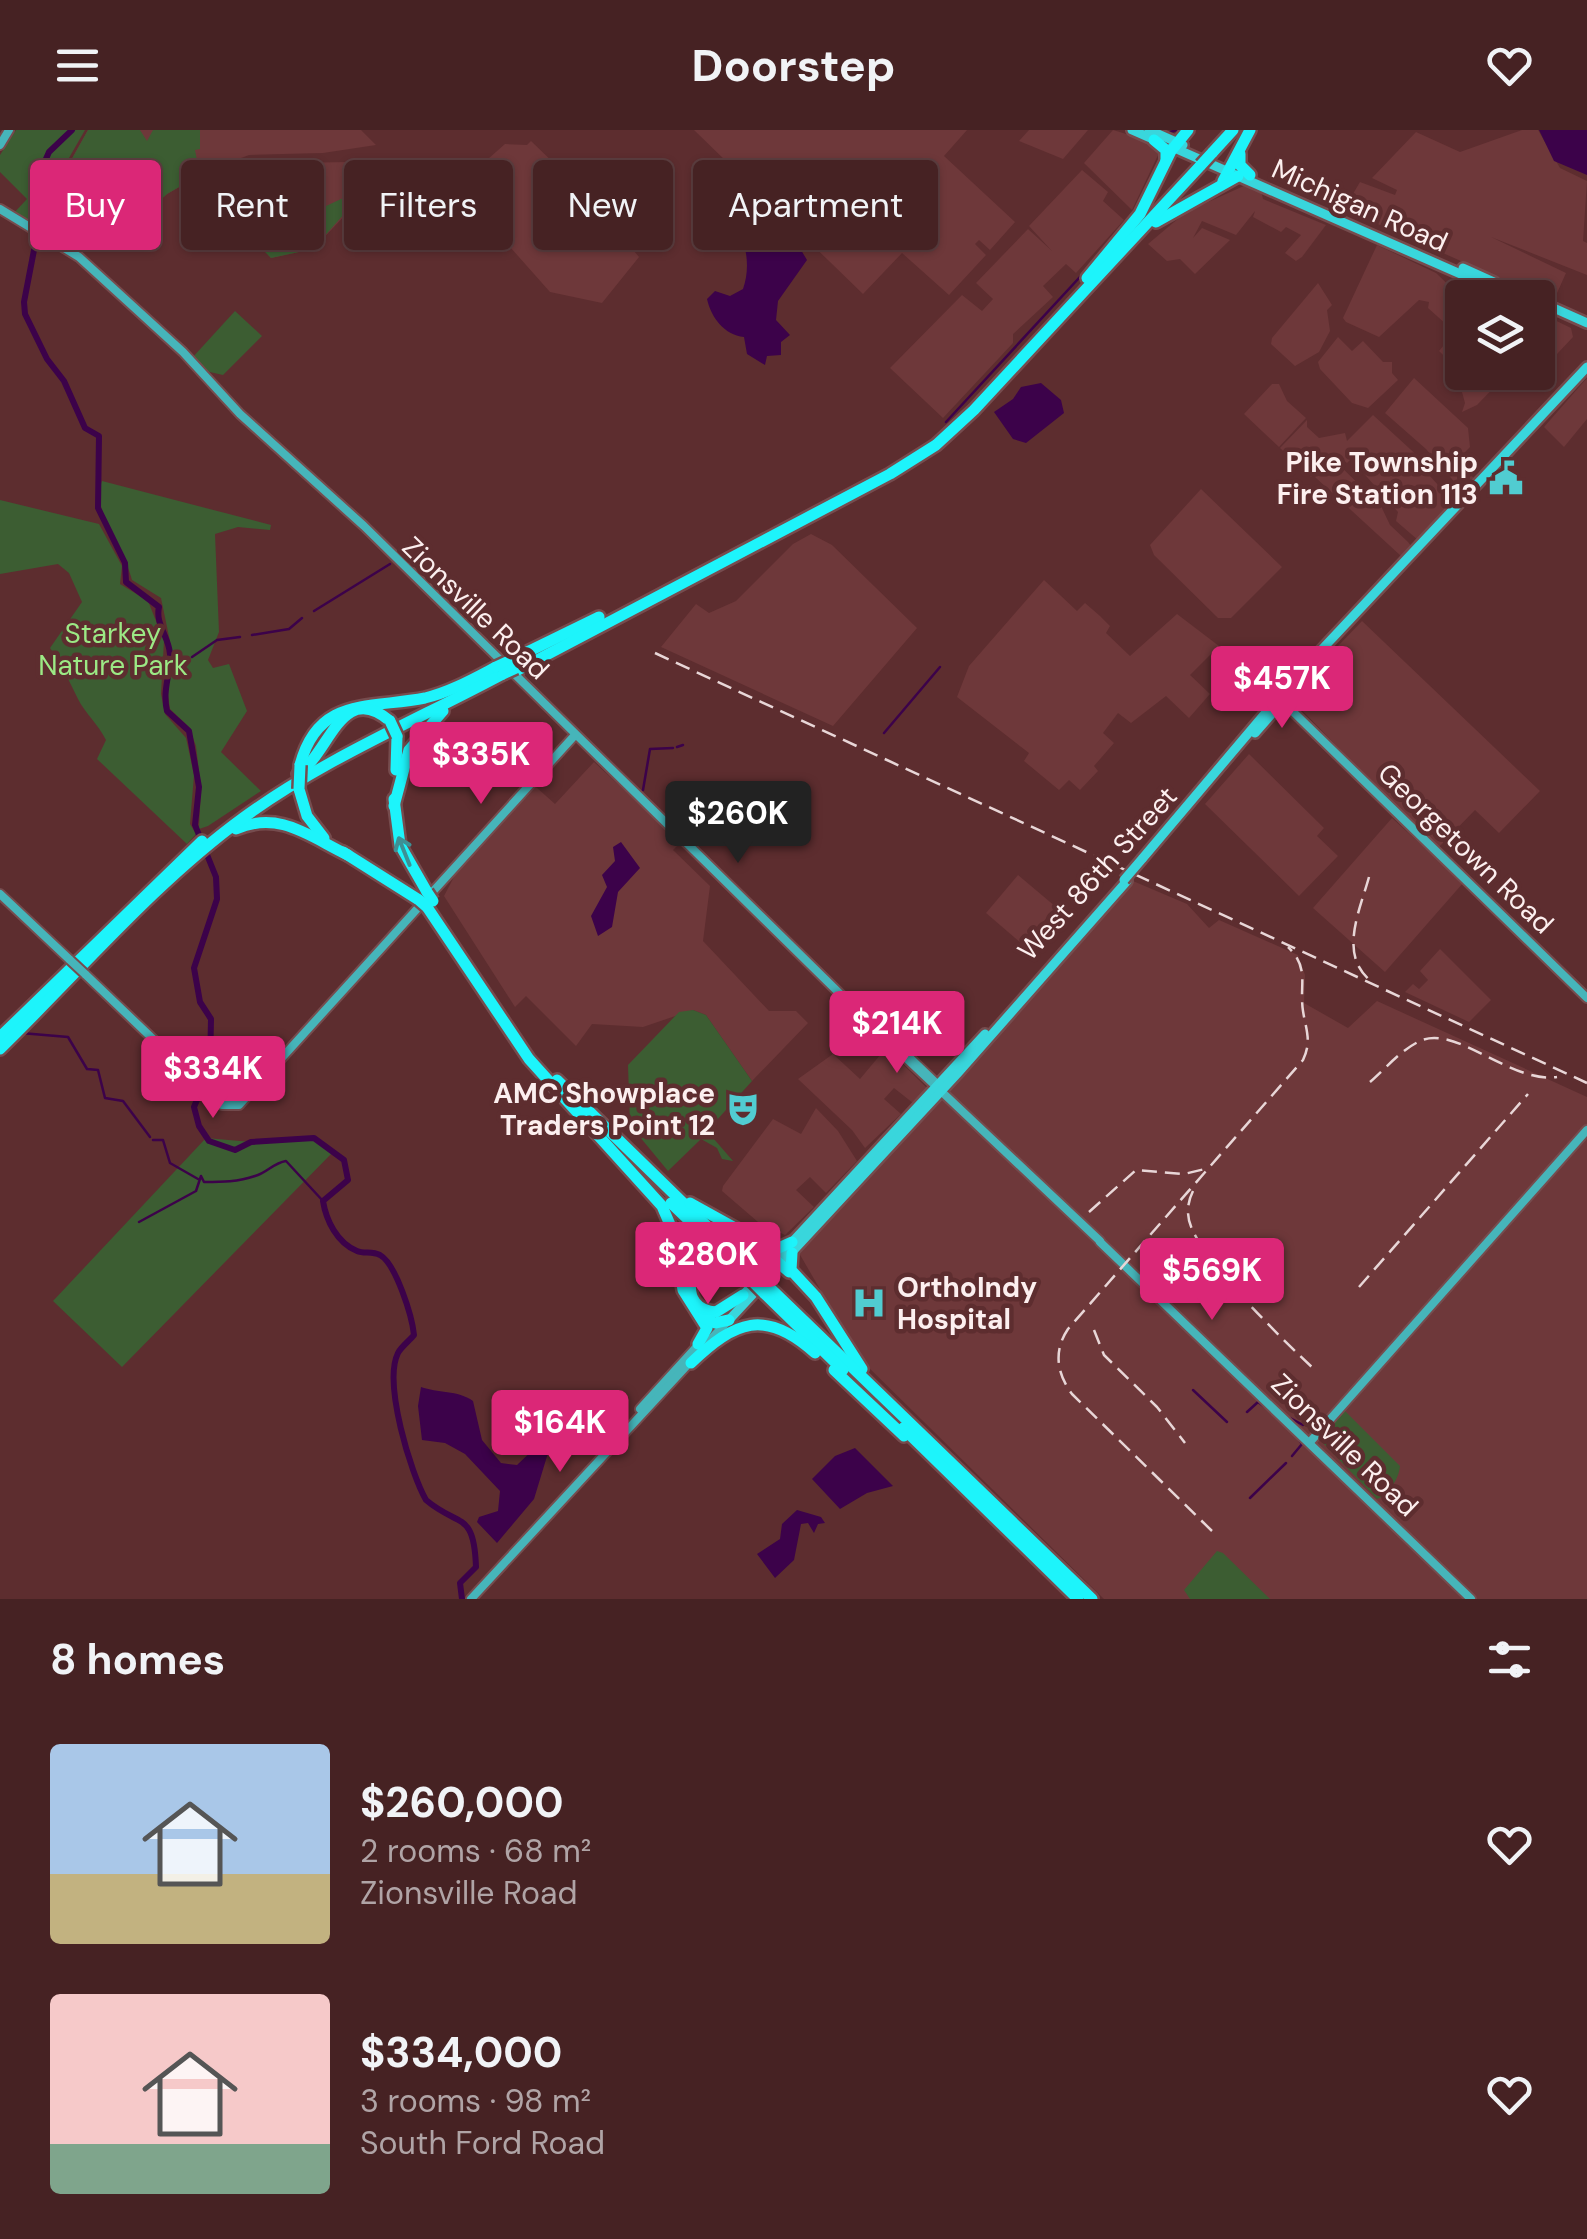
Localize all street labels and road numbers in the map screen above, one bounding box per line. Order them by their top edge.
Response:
street label: Michigan Road [1266,150,1454,261]
street label: Zionsville Road [394,529,557,688]
street label: Georgetown Road [1370,755,1562,942]
street label: West 86th Street [1009,778,1185,968]
street label: Zionsville Road [1263,1366,1426,1525]

